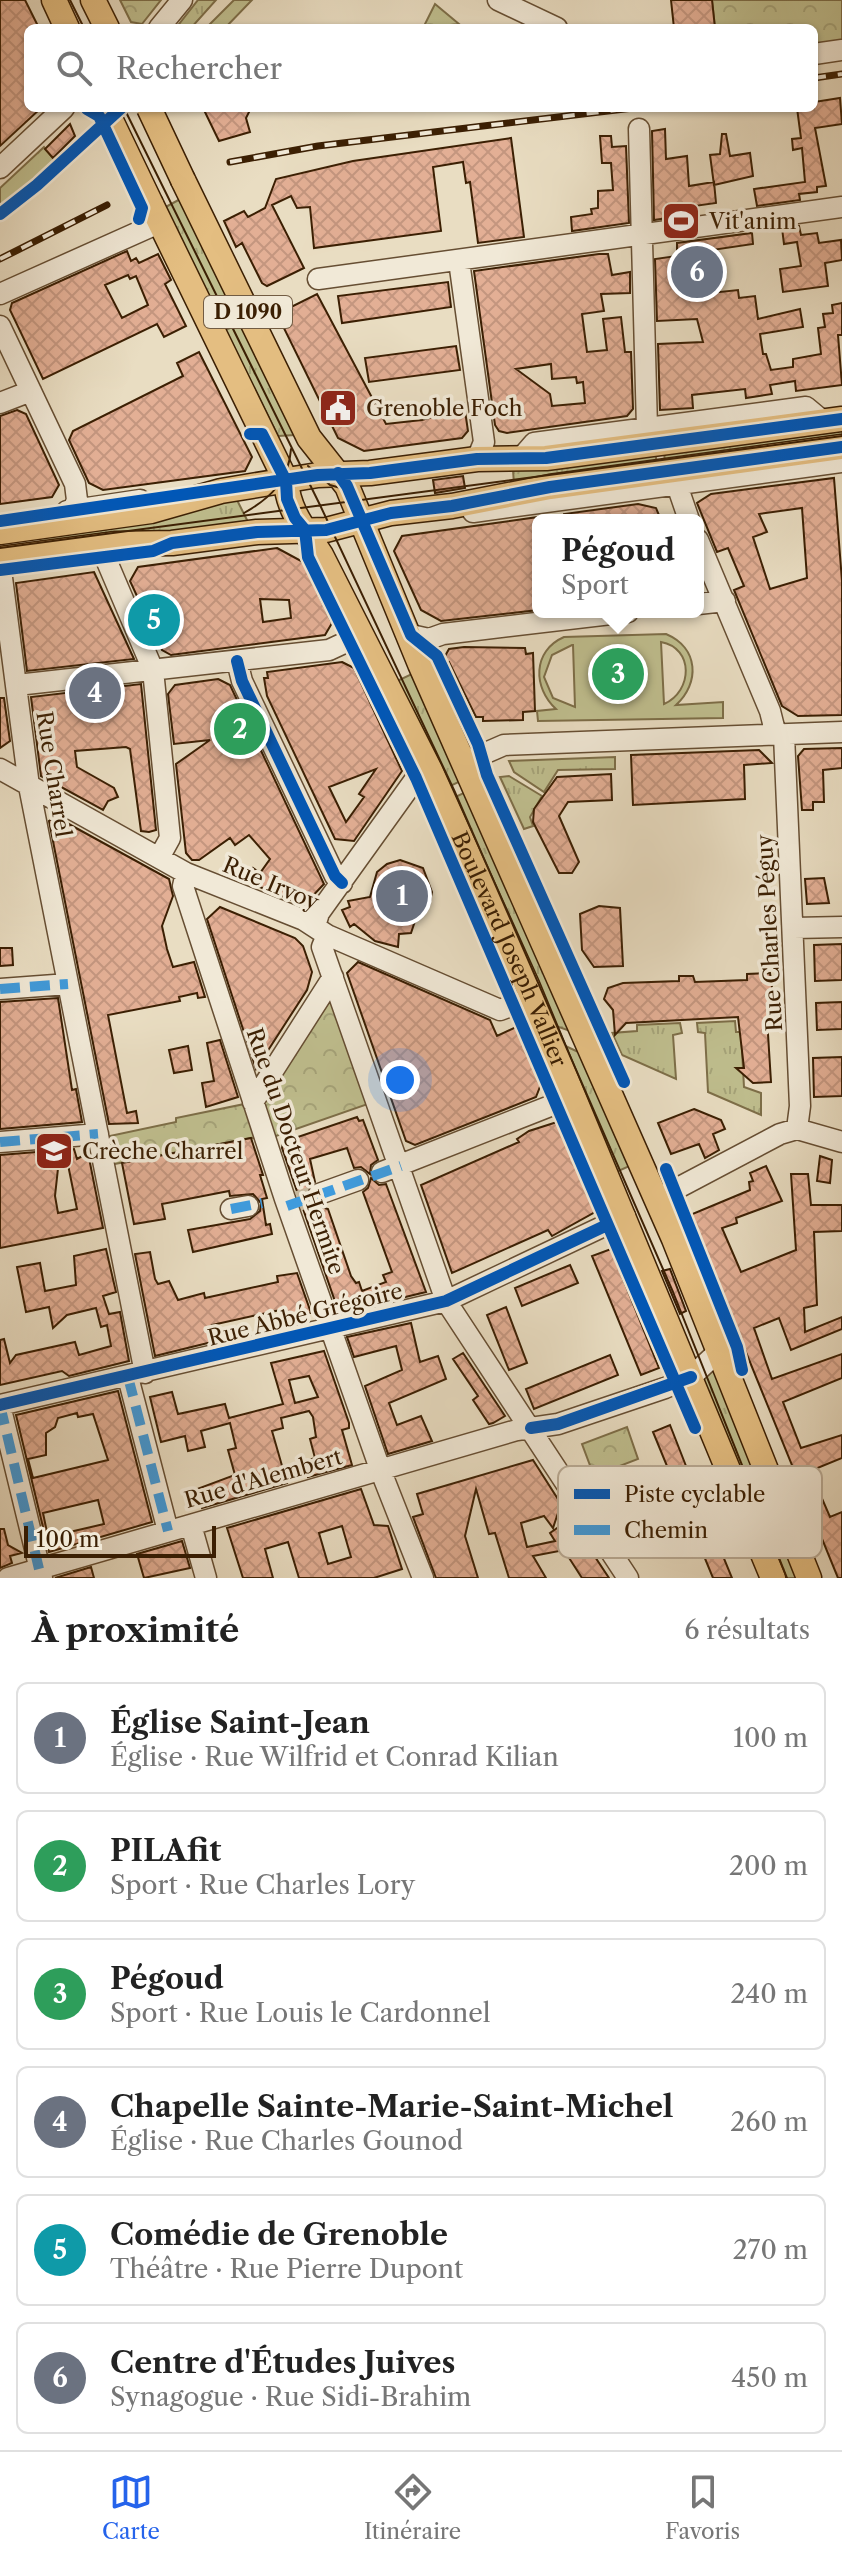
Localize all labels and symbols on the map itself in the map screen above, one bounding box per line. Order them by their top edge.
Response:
sports icon: Vit'anim [660,200,702,242]
place label: Vit'anim [708,208,797,235]
pin: 6 [671,242,723,302]
road number: D 1090 [204,296,292,328]
public building icon: Grenoble Foch [317,387,359,429]
place label: Grenoble Foch [366,395,523,422]
pin: 5 [128,590,180,650]
pin: 3 [592,644,644,704]
pin: 4 [69,663,121,723]
pin: 2 [214,699,266,759]
street label: Rue Charrel [30,709,77,839]
street label: Boulevard Joseph Vallier [445,827,572,1071]
street label: Rue Charles Péguy [751,833,788,1032]
street label: Rue Irvoy [219,851,324,916]
pin: 1 [376,866,428,926]
street label: Rue du Docteur Hermite [241,1024,350,1278]
your location [380,1060,420,1100]
school or university icon: Crèche Charrel [33,1130,75,1172]
place label: Crèche Charrel [82,1138,244,1165]
street label: Rue Abbé Grégoire [205,1277,405,1352]
street label: Rue d'Alembert [181,1443,345,1514]
legend [558,1466,822,1558]
text: Piste cyclable [624,1481,765,1508]
text: Chemin [624,1517,708,1544]
scale bar [24,1522,216,1558]

